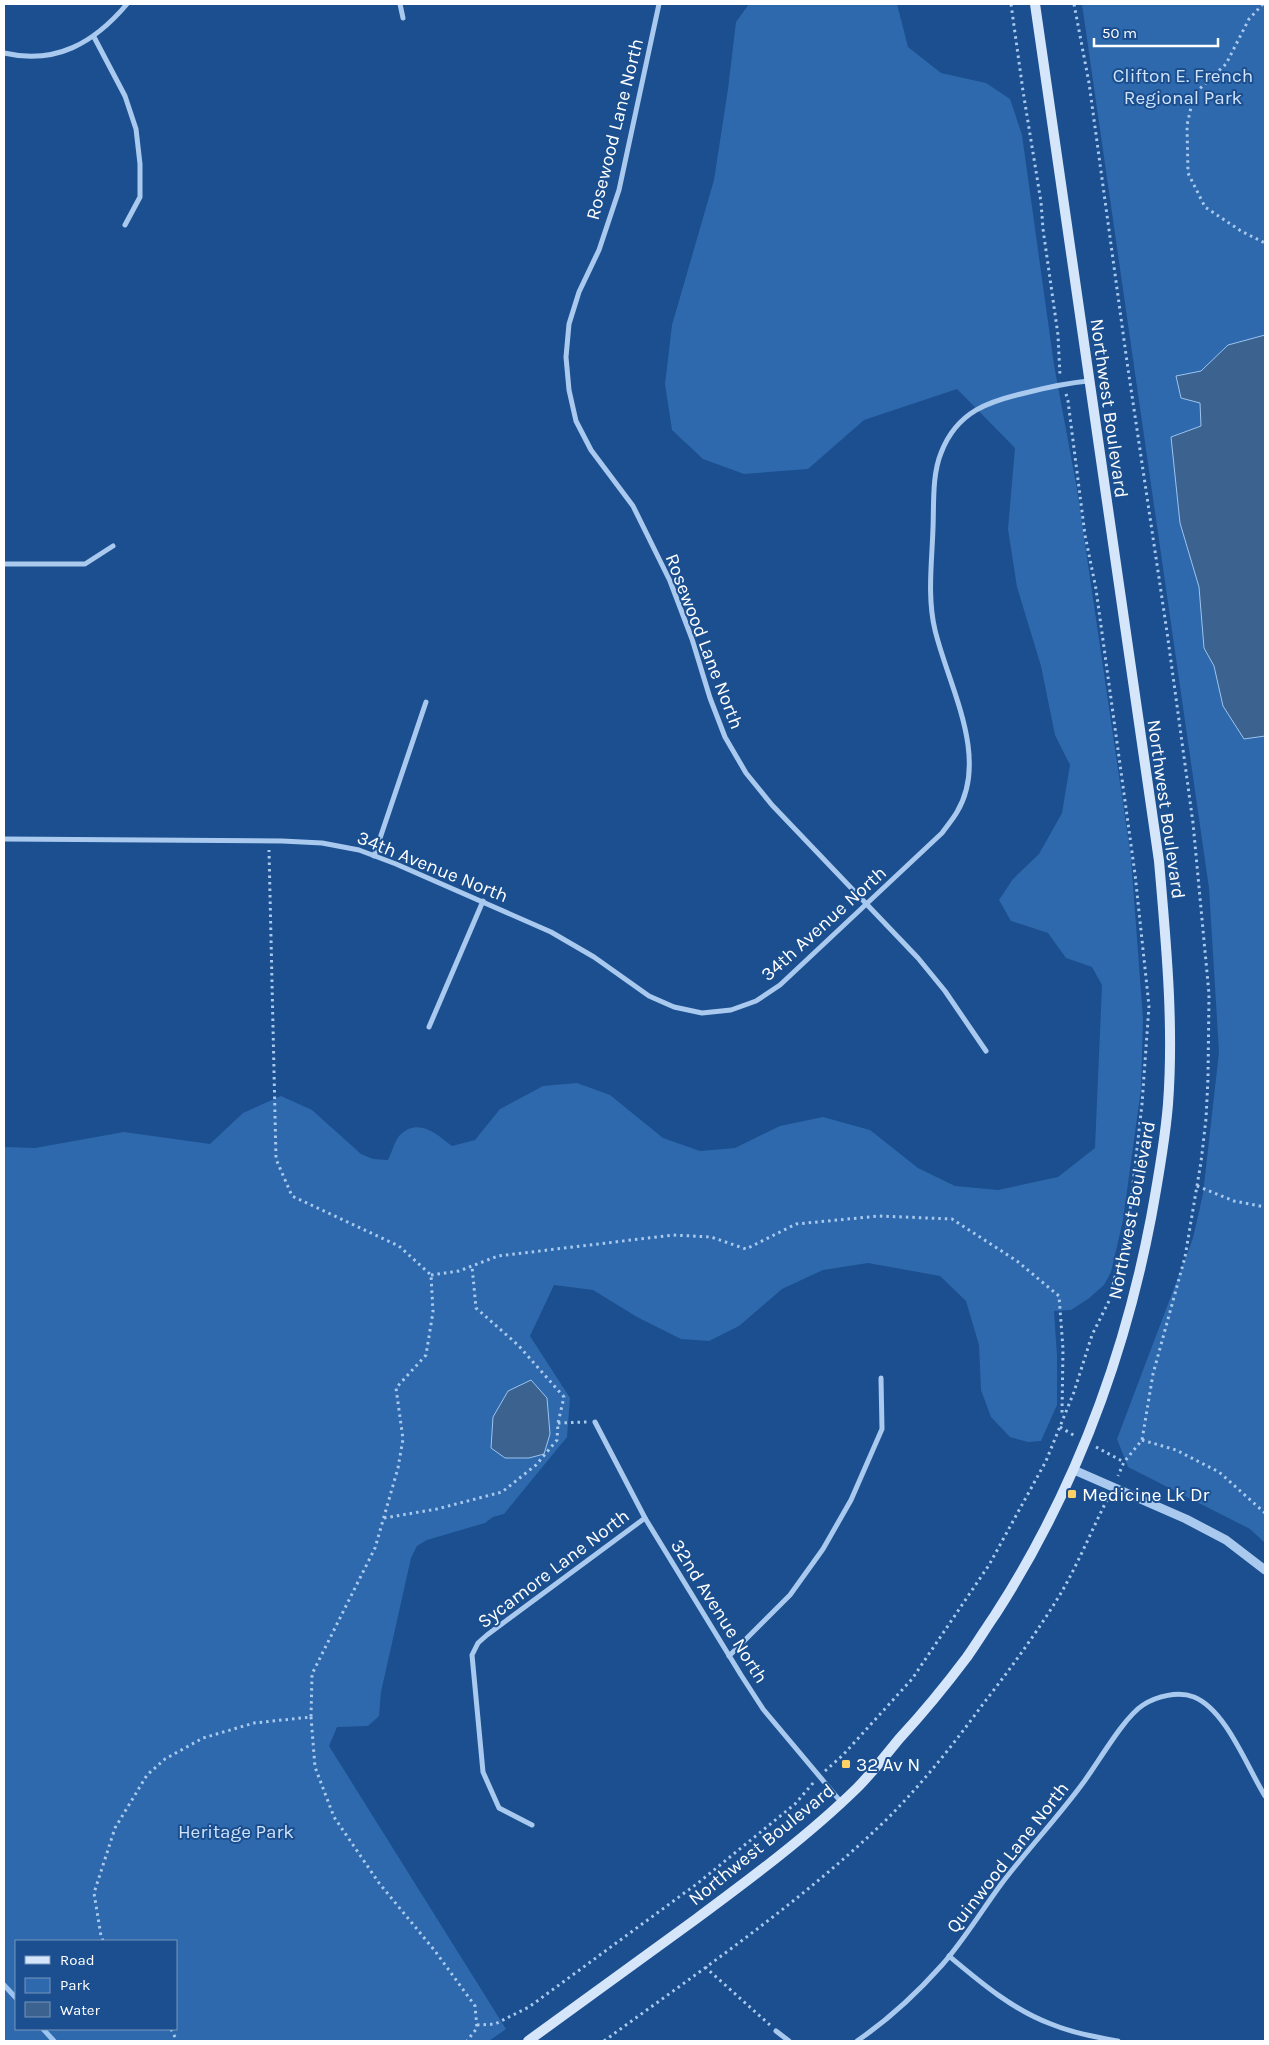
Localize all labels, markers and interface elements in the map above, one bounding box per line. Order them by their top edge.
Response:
scale bar [1094,15,1218,47]
text: 50 m [1102,24,1137,42]
street label: Rosewood Lane North [582,36,648,222]
park label: Clifton E. French Regional Park [1113,65,1253,109]
street label: Northwest Boulevard [1086,317,1132,499]
street label: Rosewood Lane North [660,551,748,732]
street label: Northwest Boulevard [1143,718,1189,900]
street label: 34th Avenue North [354,827,511,907]
street label: 34th Avenue North [757,862,891,986]
street label: Northwest Boulevard [1104,1119,1160,1301]
place label: Medicine Lk Dr [1082,1484,1210,1506]
marker: Medicine Lk Dr [1066,1488,1078,1500]
street label: Sycamore Lane North [474,1505,634,1633]
street label: 32nd Avenue North [666,1536,772,1687]
place label: 32 Av N [856,1754,920,1776]
marker: 32 Av N [840,1758,852,1770]
street label: Quinwood Lane North [942,1778,1073,1937]
street label: Northwest Boulevard [684,1779,839,1910]
park label: Heritage Park [178,1821,294,1843]
legend [15,1940,178,2030]
text: Road [60,1951,95,1969]
text: Park [60,1976,90,1994]
text: Water [60,2001,101,2019]

